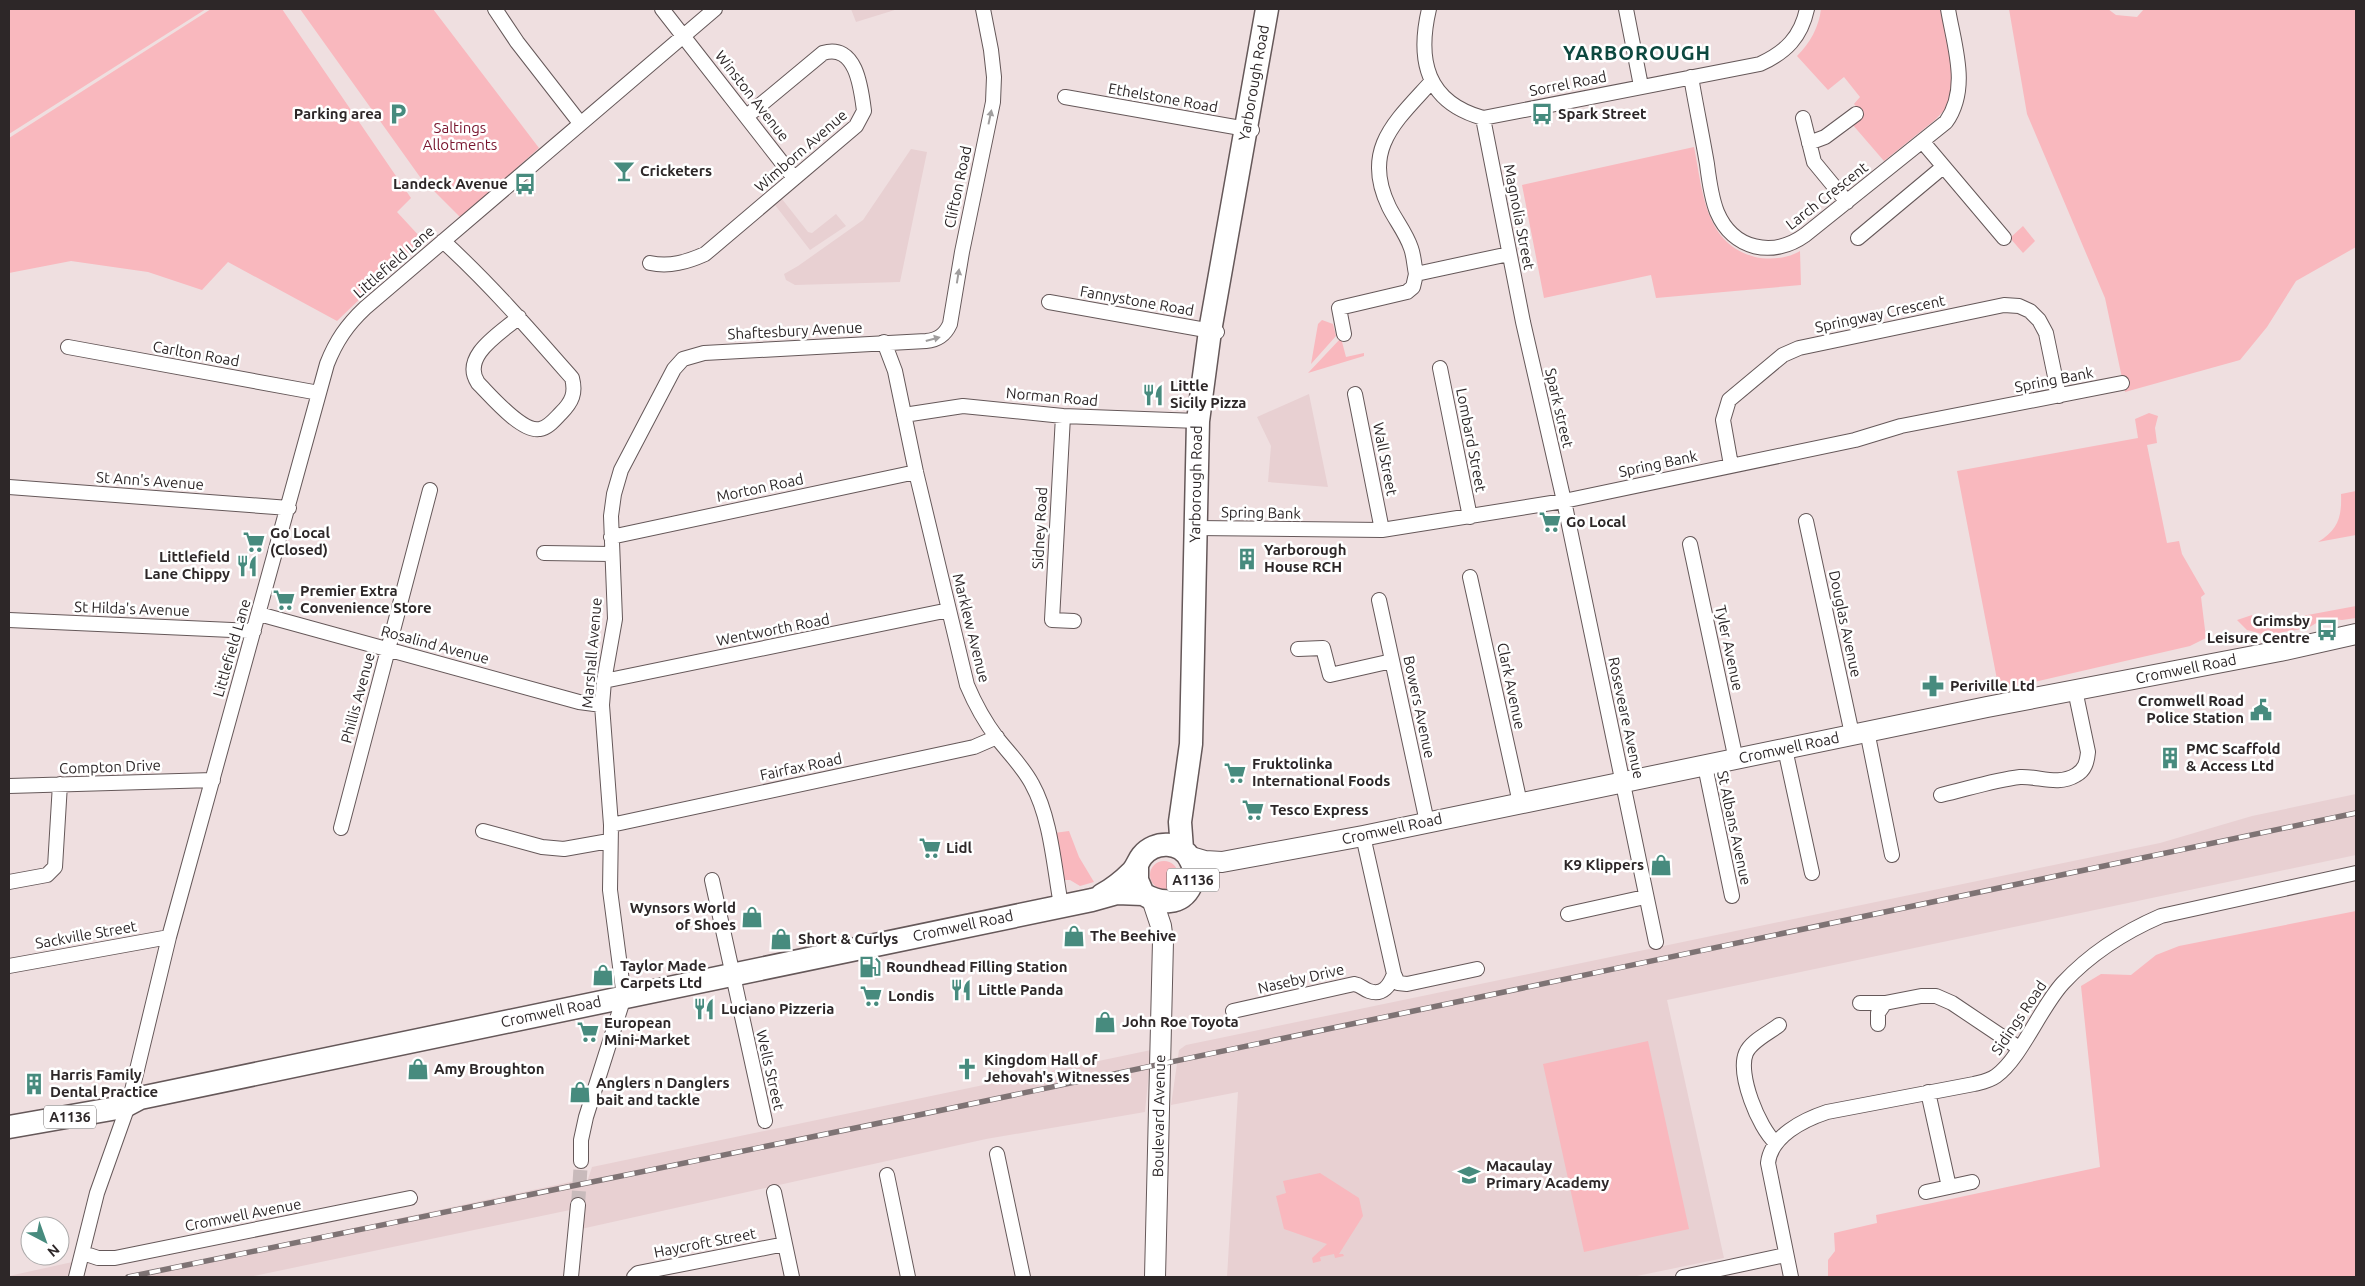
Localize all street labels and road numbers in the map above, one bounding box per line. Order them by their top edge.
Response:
street label: Yarborough Road [1235,24,1272,142]
street label: Winston Avenue [712,47,793,144]
street label: Sorrel Road [1528,68,1608,99]
street label: Ethelstone Road [1107,79,1219,116]
street label: Wimborn Avenue [751,106,850,195]
street label: Clifton Road [940,144,975,230]
street label: Larch Crescent [1782,158,1871,233]
street label: Magnolia Street [1501,163,1538,271]
street label: Littlefield Lane [350,222,437,301]
street label: Fannystone Road [1079,282,1195,319]
street label: Springway Crescent [1813,291,1947,336]
street label: Shaftesbury Avenue [727,318,863,343]
street label: Carlton Road [151,338,241,369]
street label: Spring Bank [2013,363,2095,395]
street label: Spark street [1542,366,1577,450]
street label: Norman Road [1005,384,1099,409]
street label: Lombard Street [1453,386,1490,493]
street label: Wall Street [1370,421,1401,497]
street label: Yarborough Road [1186,425,1205,543]
street label: Spring Bank [1617,447,1699,480]
street label: St Ann's Avenue [96,468,204,493]
street label: Morton Road [715,470,805,505]
street label: Sidney Road [1029,486,1050,570]
street label: Spring Bank [1221,503,1302,522]
street label: Douglas Avenue [1826,569,1865,679]
street label: Marklew Avenue [950,572,993,684]
street label: Littlefield Lane [209,597,254,699]
street label: Marshall Avenue [578,597,605,709]
street label: St Hilda's Avenue [74,598,190,619]
street label: Tyler Avenue [1712,603,1747,692]
street label: Wentworth Road [715,610,831,649]
street label: Rosalind Avenue [379,622,491,667]
street label: Clark Avenue [1494,641,1529,731]
street label: Cromwell Road [2134,650,2238,687]
street label: Phillis Avenue [337,651,378,745]
street label: Bowers Avenue [1400,654,1439,760]
street label: Roseveare Avenue [1605,655,1648,780]
street label: Cromwell Road [1737,729,1841,766]
street label: Fairfax Road [758,750,843,783]
street label: Compton Drive [59,756,161,777]
street label: St Albans Avenue [1714,769,1755,887]
street label: Cromwell Road [1340,810,1444,847]
road number: A1136 [1167,868,1219,892]
street label: Cromwell Road [911,907,1015,944]
street label: Sackville Street [34,917,138,952]
street label: Naseby Drive [1256,960,1346,997]
street label: Sidings Road [1988,977,2050,1058]
street label: Cromwell Road [499,993,603,1030]
street label: Wells Street [753,1028,788,1112]
street label: Boulevard Avenue [1149,1055,1168,1177]
road number: A1136 [44,1106,96,1128]
street label: Cromwell Avenue [183,1195,303,1234]
street label: Haycroft Street [652,1224,758,1261]

